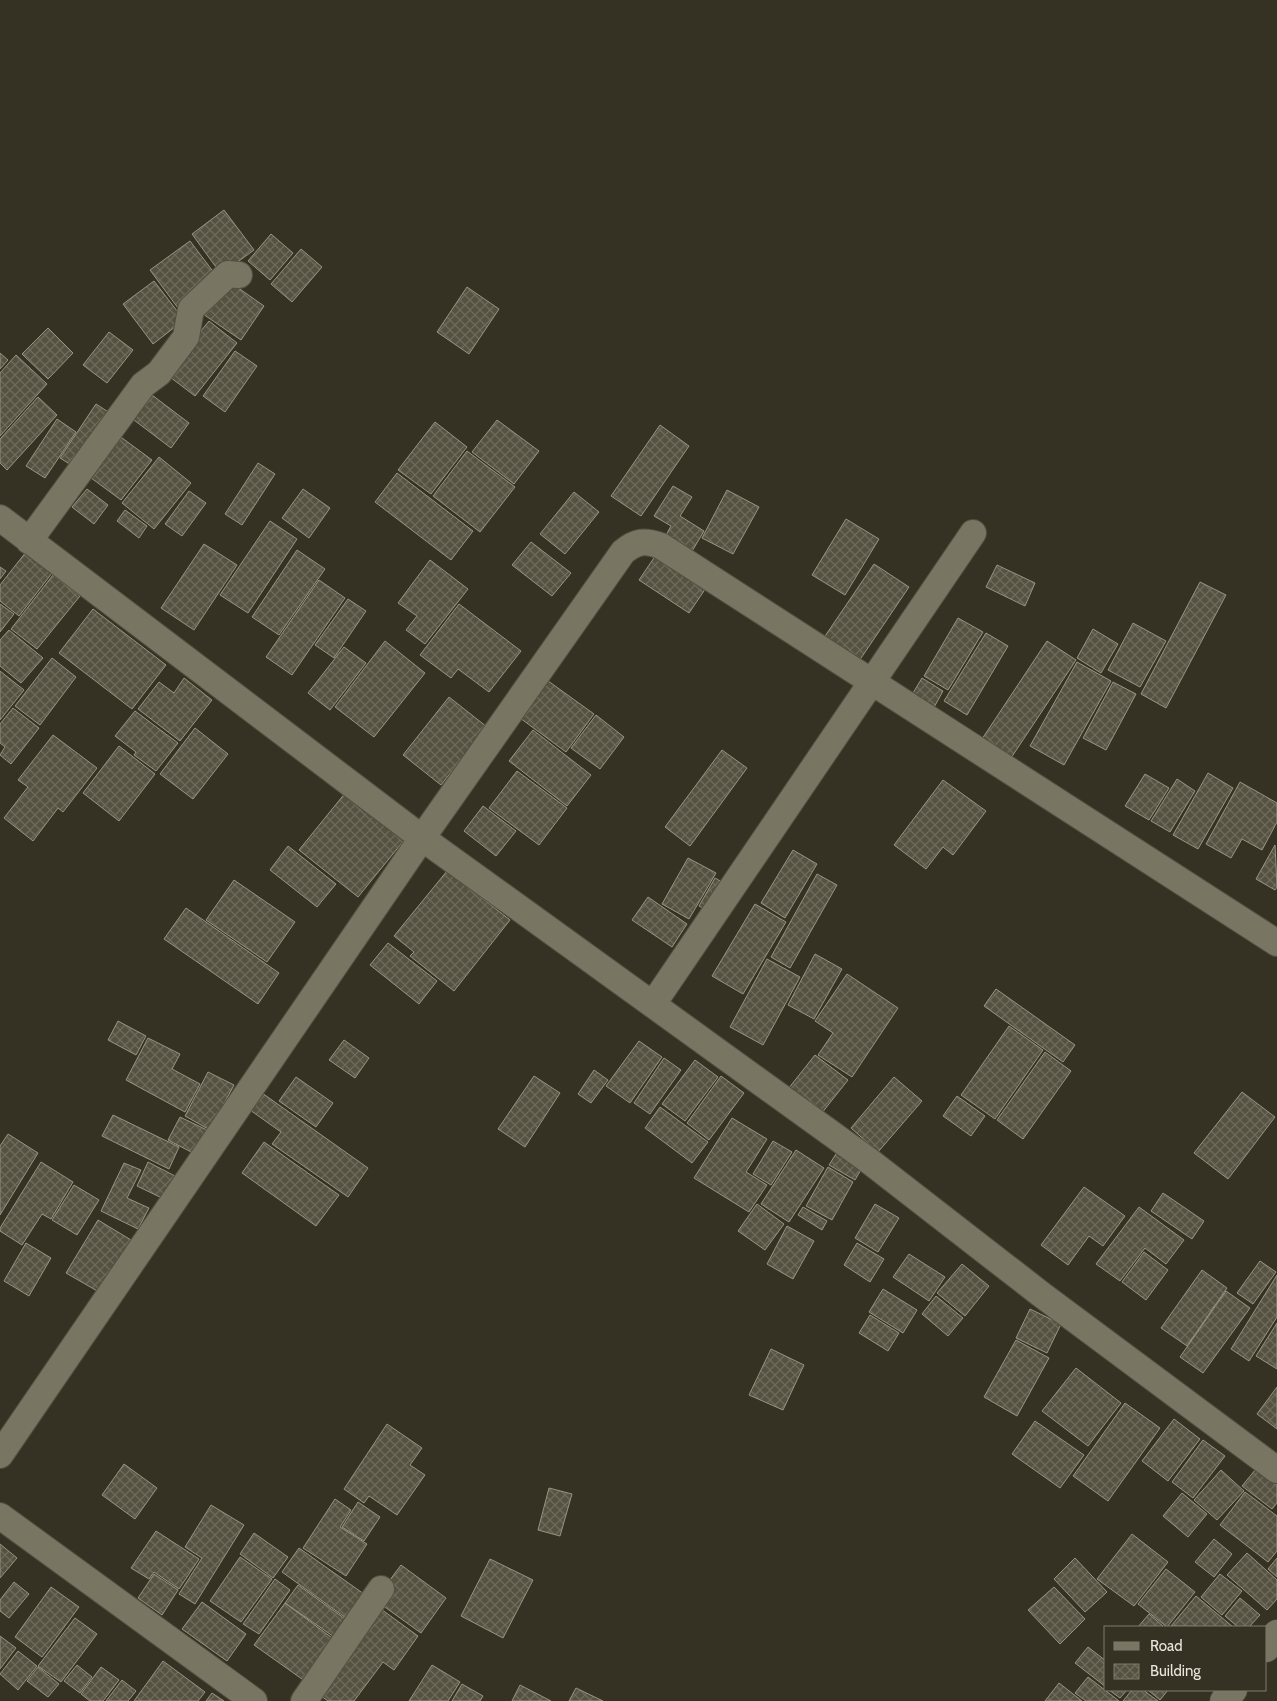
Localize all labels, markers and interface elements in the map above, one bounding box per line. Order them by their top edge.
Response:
legend [1104,1626,1267,1691]
text: Road [1150,1637,1183,1655]
text: Building [1150,1662,1201,1680]

